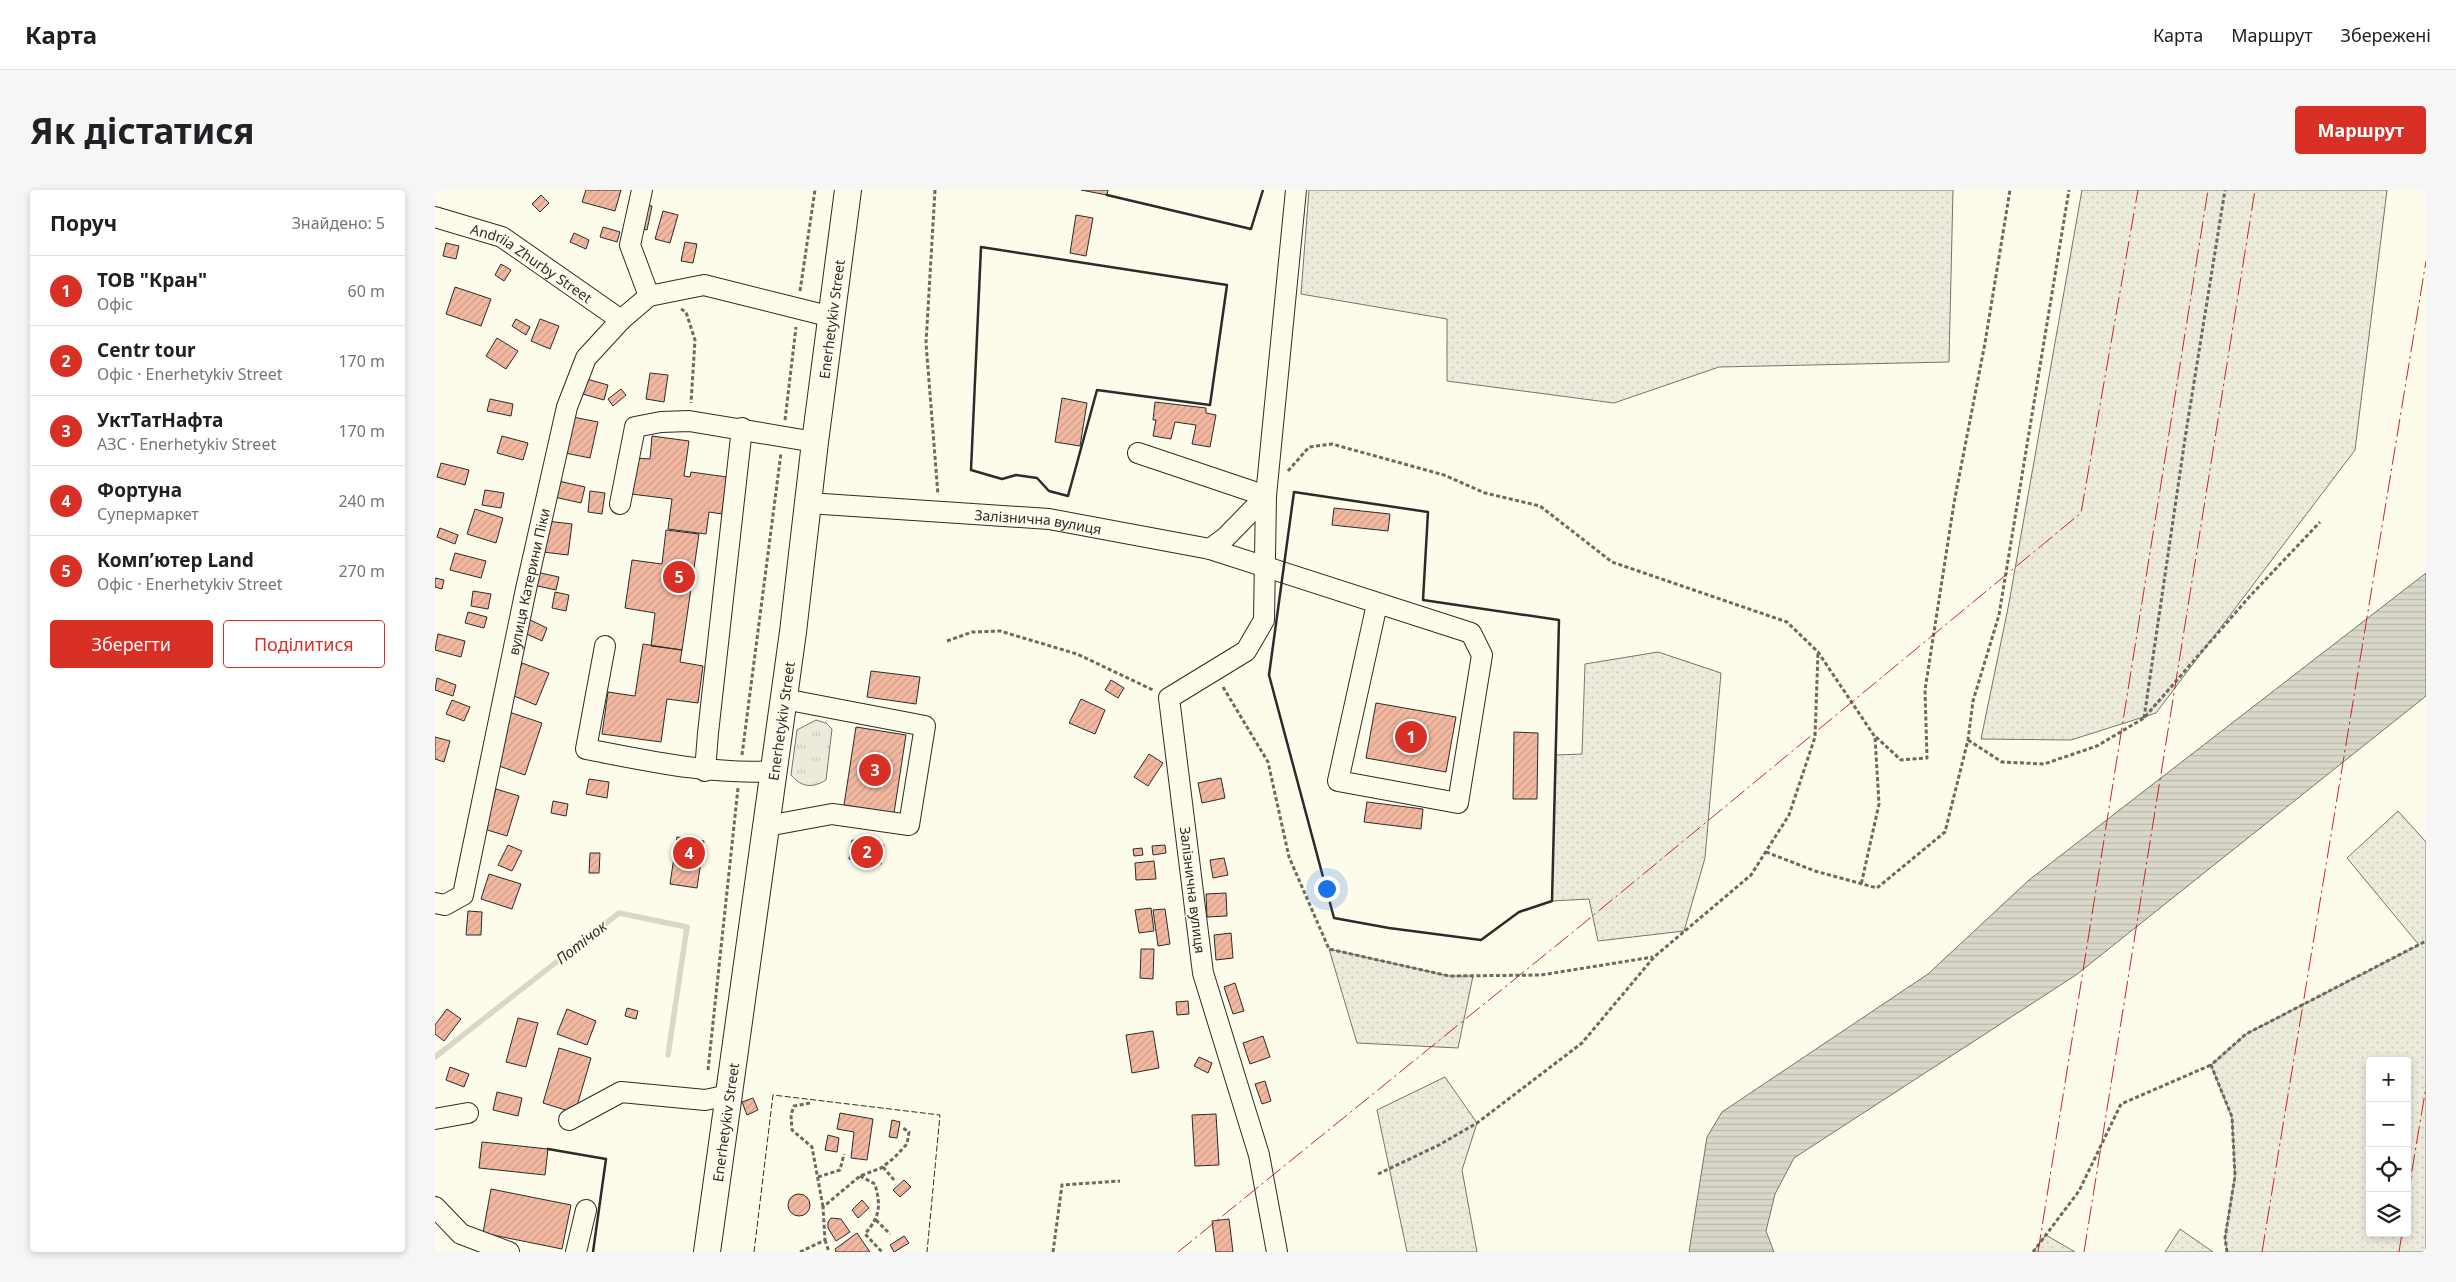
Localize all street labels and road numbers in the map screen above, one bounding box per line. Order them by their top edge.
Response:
street label: Andriia Zhurby Street [469,219,596,307]
street label: Enerhetykiv Street [814,259,848,380]
street label: Залізнична вулиця [974,505,1103,538]
street label: вулиця Катерини Піки [503,506,553,657]
street label: Enerhetykiv Street [763,660,798,782]
street label: Залізнична вулиця [1176,825,1210,955]
street label: Enerhetykiv Street [707,1062,743,1183]

